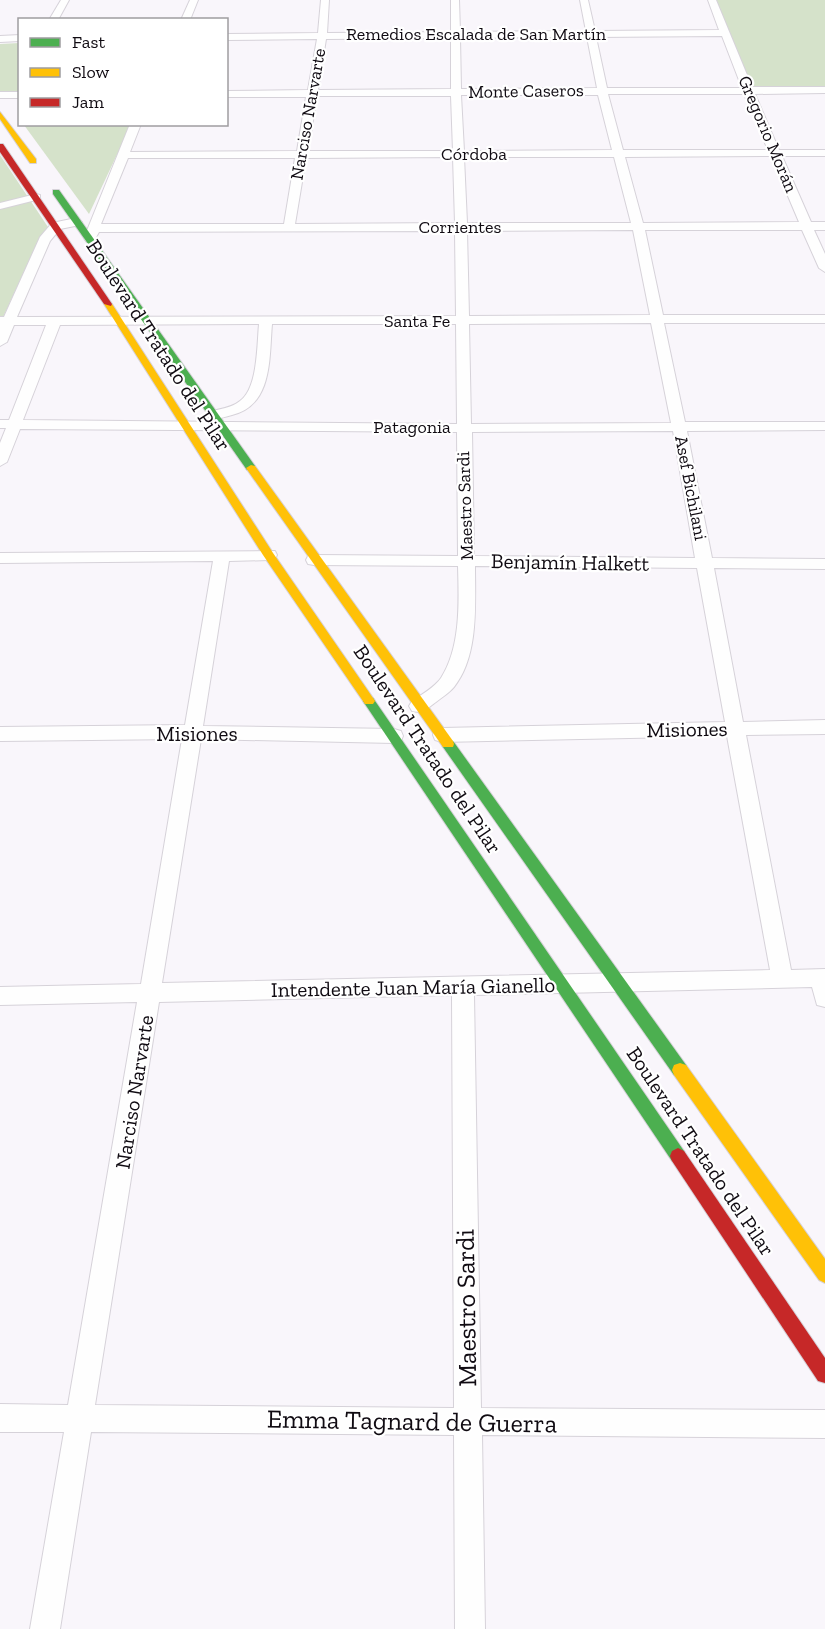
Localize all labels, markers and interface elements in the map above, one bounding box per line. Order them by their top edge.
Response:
legend [18,18,228,126]
street label: Remedios Escalada de San Martín [346,23,607,45]
text: Fast [72,31,105,53]
street label: Narciso Narvarte [286,46,330,182]
text: Slow [72,61,109,83]
street label: Gregorio Morán [734,72,803,196]
street label: Monte Caseros [468,79,584,103]
text: Jam [72,91,104,113]
street label: Córdoba [441,143,507,165]
street label: Corrientes [419,216,502,238]
street label: Boulevard Tratado del Pilar [81,235,237,455]
street label: Santa Fe [384,310,450,332]
street label: Patagonia [373,416,451,438]
street label: Asef Bichilani [670,434,712,542]
street label: Maestro Sardi [452,451,478,561]
street label: Benjamín Halkett [491,548,650,577]
street label: Boulevard Tratado del Pilar [349,640,507,858]
street label: Misiones [646,716,728,742]
street label: Misiones [156,721,238,746]
street label: Intendente Juan María Gianello [271,972,555,1002]
street label: Narciso Narvarte [109,1013,159,1171]
street label: Boulevard Tratado del Pilar [622,1042,780,1260]
street label: Maestro Sardi [449,1229,483,1387]
street label: Emma Tagnard de Guerra [267,1402,558,1440]

